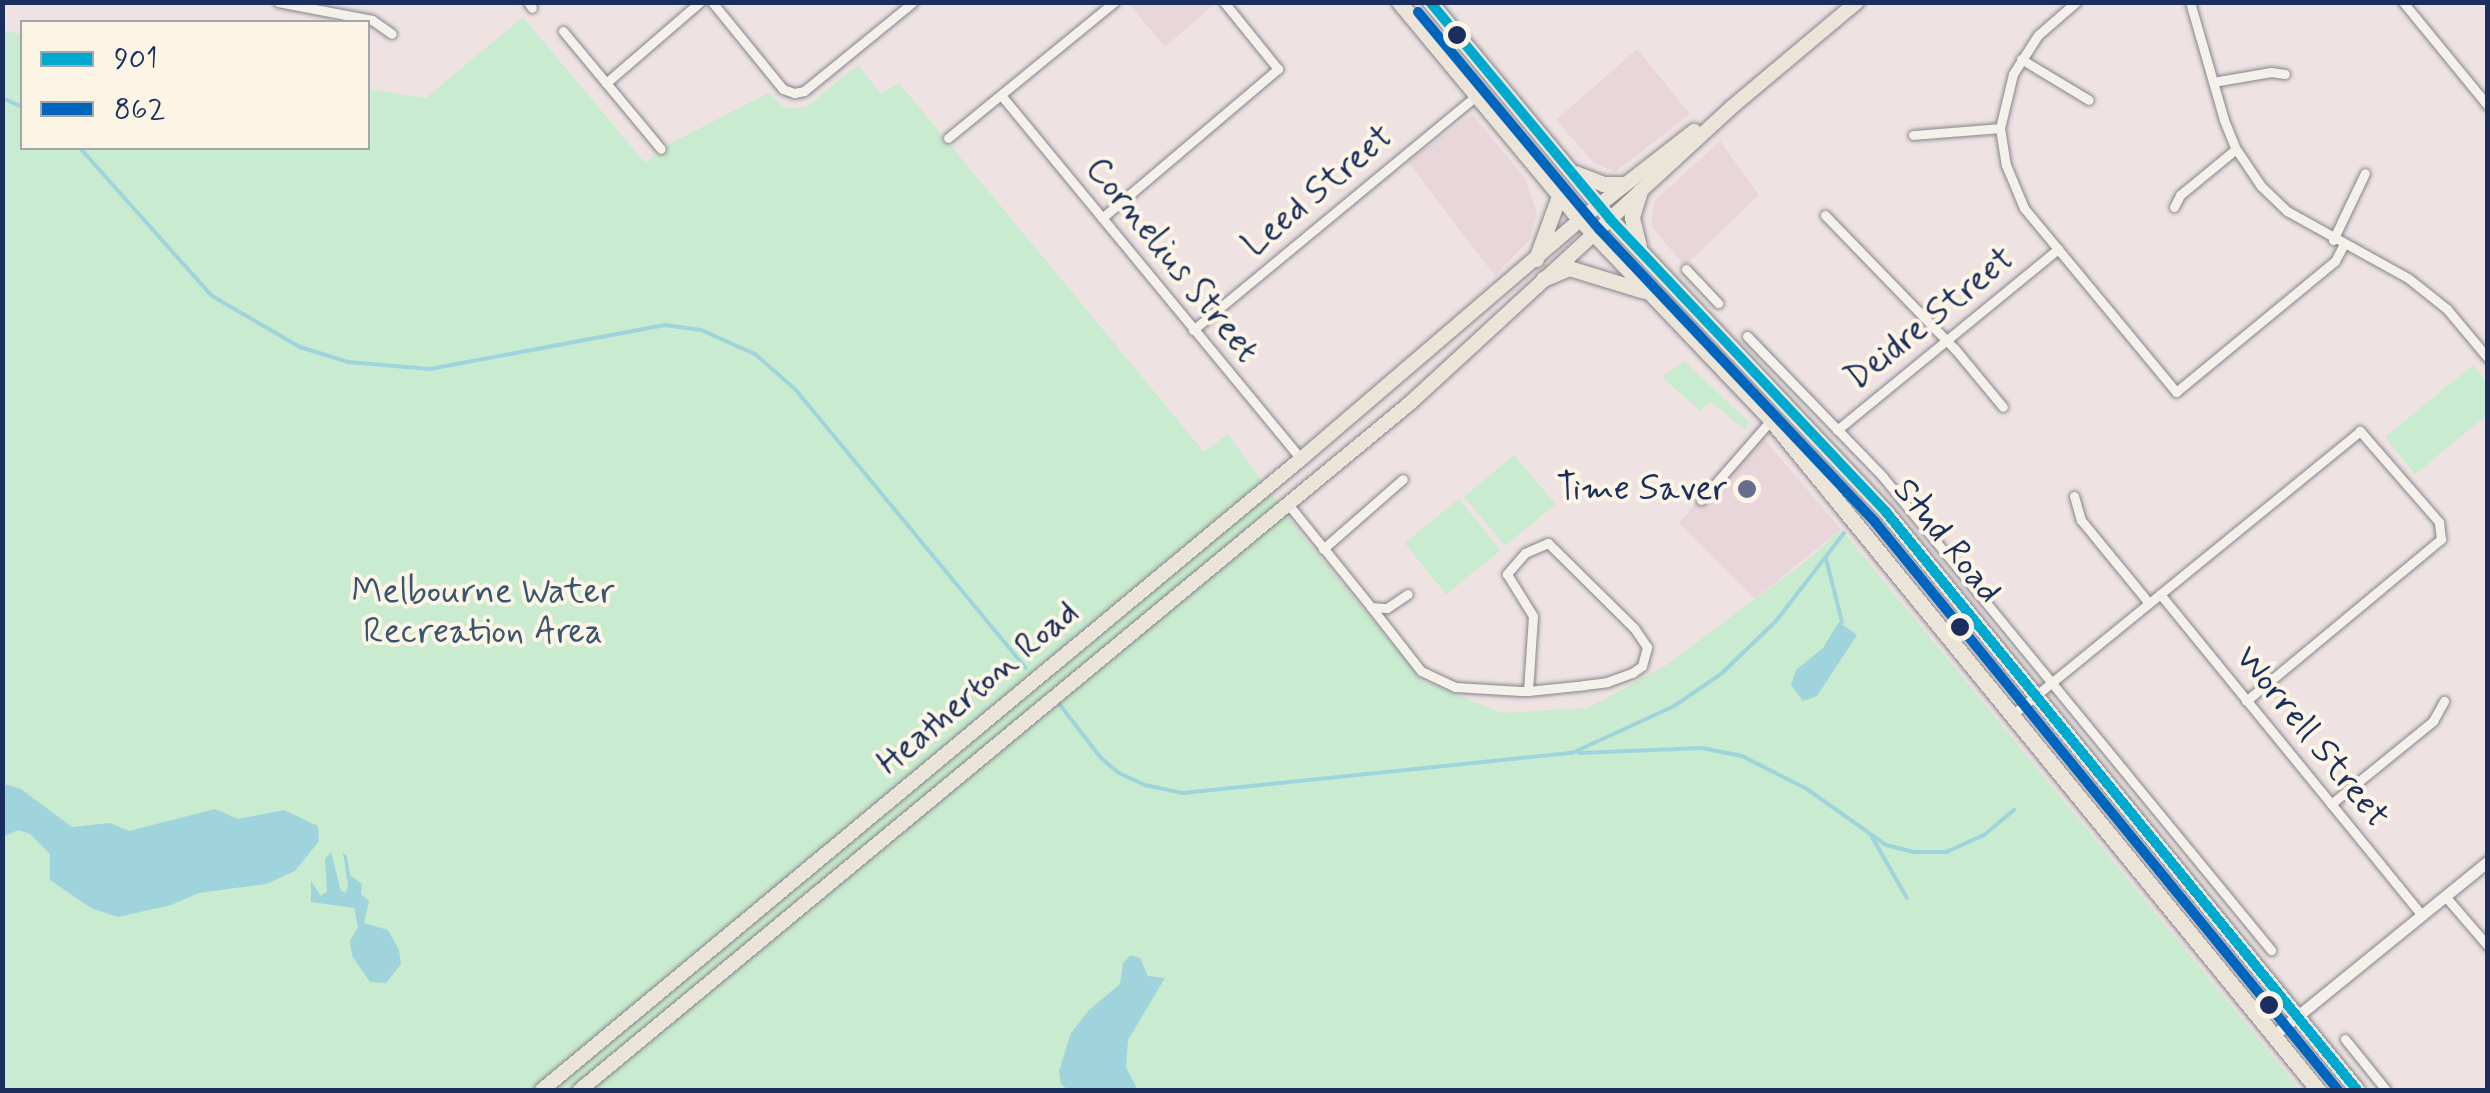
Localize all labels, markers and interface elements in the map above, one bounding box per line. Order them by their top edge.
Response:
legend [20,20,370,150]
unlabelled marker [1447,25,1467,45]
text: 901 [114,40,158,79]
text: 862 [114,90,165,129]
street label: Leed Street [1235,116,1401,266]
street label: Cornelius Street [1074,146,1270,374]
street label: Deidre Street [1838,239,2022,399]
place label: Time Saver [1558,468,1727,510]
street label: Stud Road [1884,470,2010,612]
marker: Time Saver [1736,478,1758,500]
park label: Melbourne Water Recreation Area [351,571,615,653]
street label: Heatherton Road [869,591,1087,785]
unlabelled marker [1950,617,1970,637]
street label: Worrell Street [2226,638,2398,836]
unlabelled marker [2259,995,2279,1015]

